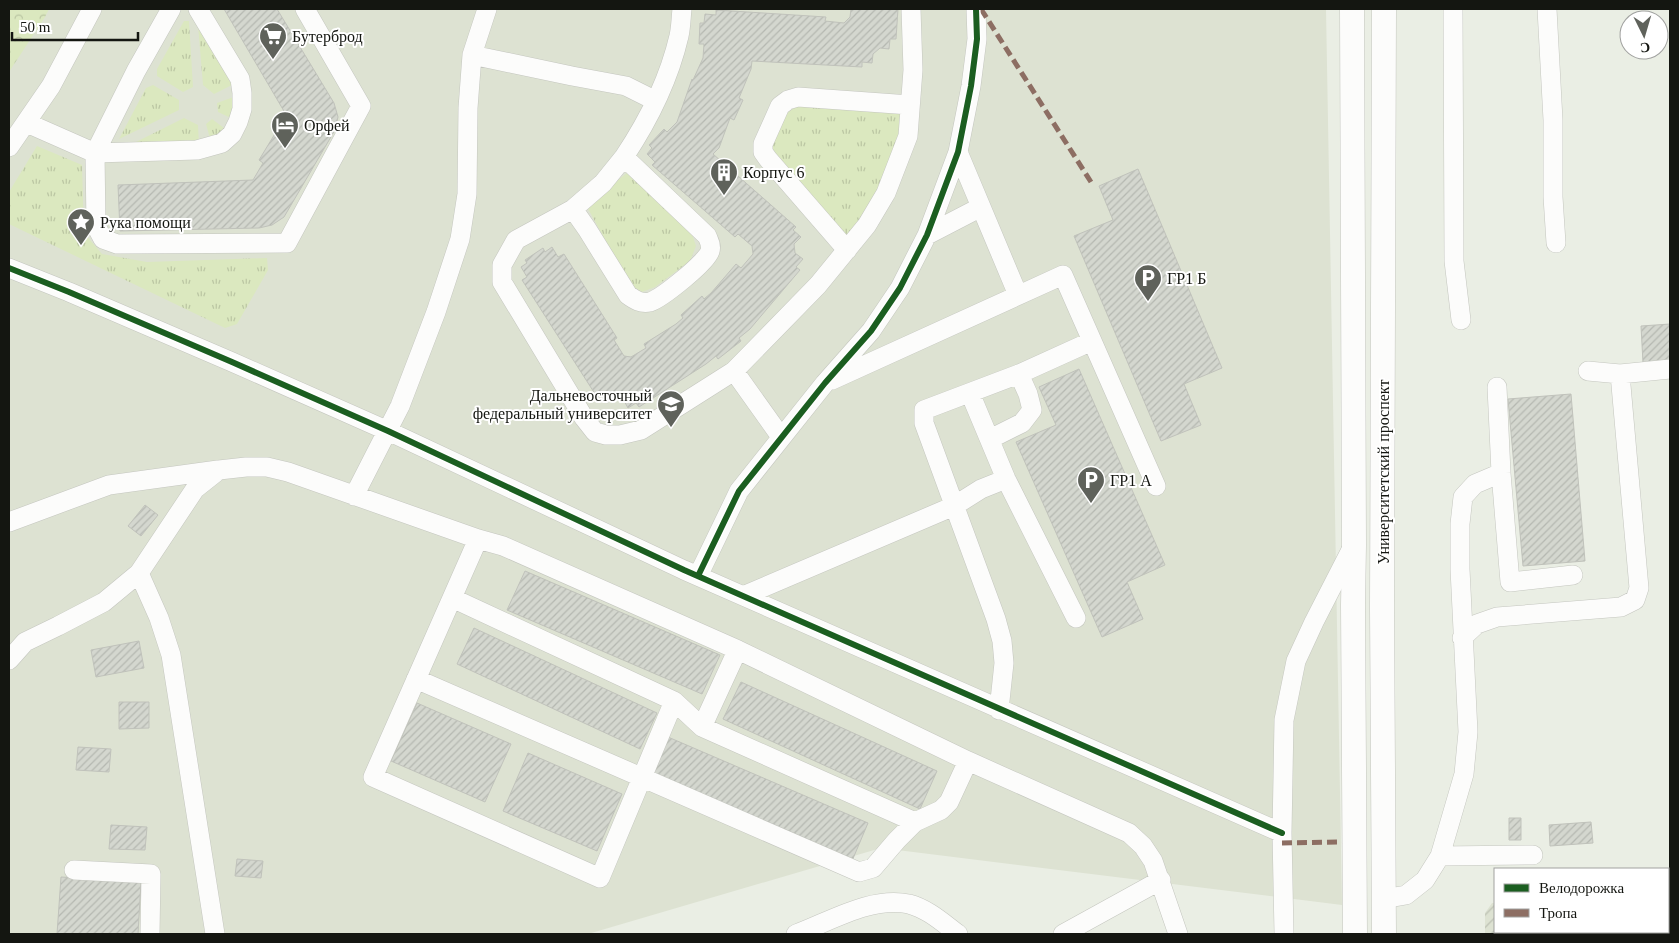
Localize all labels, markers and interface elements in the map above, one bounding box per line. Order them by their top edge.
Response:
scale bar [12,10,139,42]
north arrow [1619,10,1669,60]
text: 50 m [20,19,51,35]
supermarket icon: Бутерброд [258,21,288,60]
place label: Бутерброд [292,28,363,46]
text: С [1639,40,1651,55]
hotel icon: Орфей [270,110,300,149]
place label: Орфей [304,117,350,135]
building icon: Корпус 6 [709,157,739,196]
place label: Корпус 6 [743,164,805,182]
place icon: Рука помощи [66,207,96,246]
place label: Рука помощи [100,214,191,232]
parking icon: ГР1 Б [1133,263,1163,302]
place label: ГР1 Б [1167,270,1206,287]
street label: Университетский проспект [1375,380,1393,564]
place label: Дальневосточный федеральный университет [473,387,652,423]
school or university icon: Дальневосточный федеральный университет [656,389,686,428]
parking icon: ГР1 А [1076,465,1106,504]
place label: ГР1 А [1110,472,1152,489]
legend [1494,868,1669,933]
text: Велодорожка [1539,880,1624,896]
text: Тропа [1539,905,1578,921]

